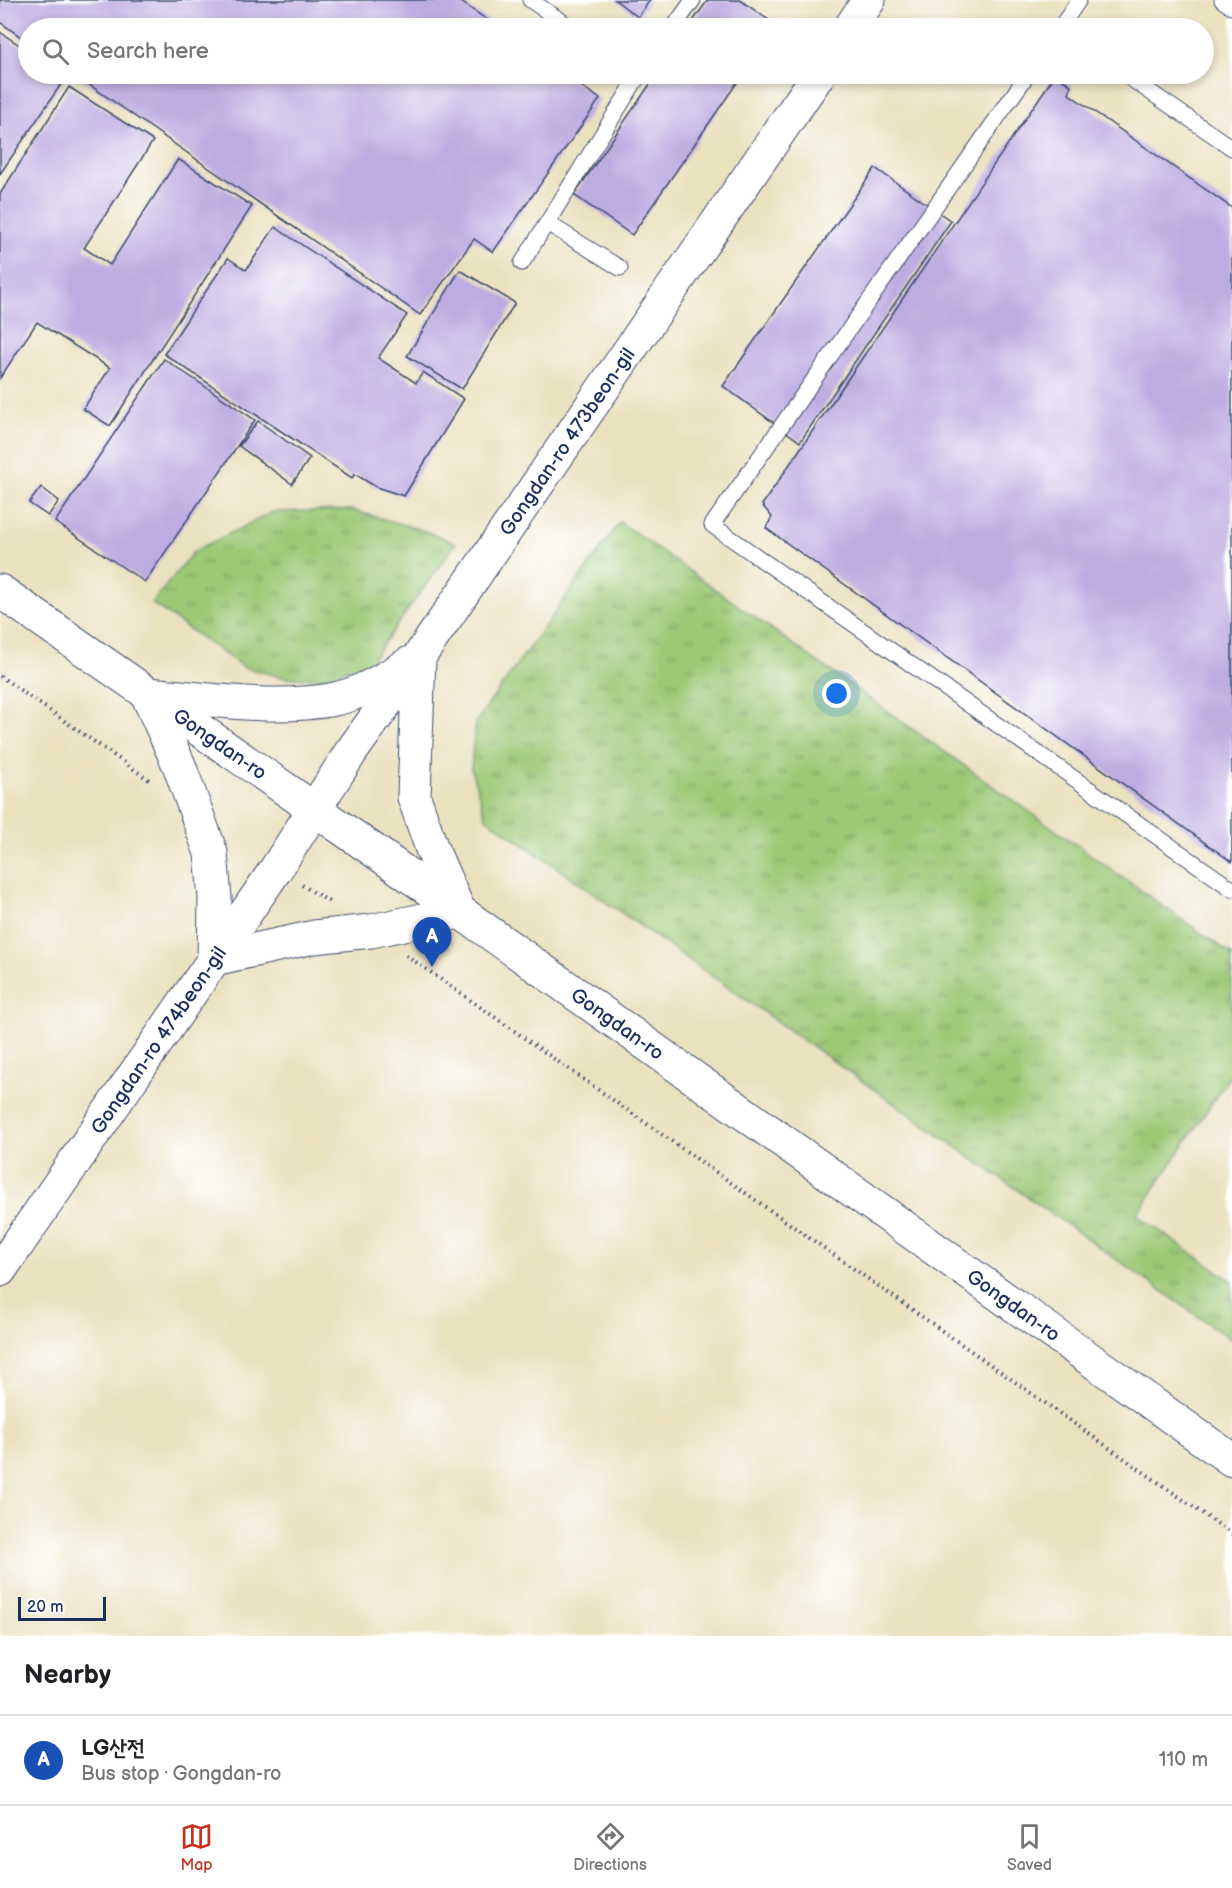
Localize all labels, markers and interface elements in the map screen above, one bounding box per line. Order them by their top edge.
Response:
search box [18,18,1214,84]
icon: search [39,35,72,68]
text: Search here [87,38,209,65]
street label: Gongdan-ro 473beon-gil [495,344,641,541]
your location [822,679,851,708]
street label: Gongdan-ro [168,704,271,786]
pin: A [412,918,452,967]
street label: Gongdan-ro 474beon-gil [86,942,232,1139]
street label: Gongdan-ro [566,983,668,1066]
street label: Gongdan-ro [962,1265,1065,1347]
scale bar [18,1594,106,1622]
text: 20 m [27,1598,63,1617]
text: Nearby [24,1660,111,1691]
text: LG산전 [81,1735,145,1762]
text: A [37,1748,50,1772]
text: 110 m [1159,1748,1208,1772]
text: Bus stop · Gongdan-ro [81,1762,281,1786]
tab: Map [180,1820,213,1875]
tab: Directions [573,1820,647,1875]
tab: Saved [1007,1820,1052,1875]

